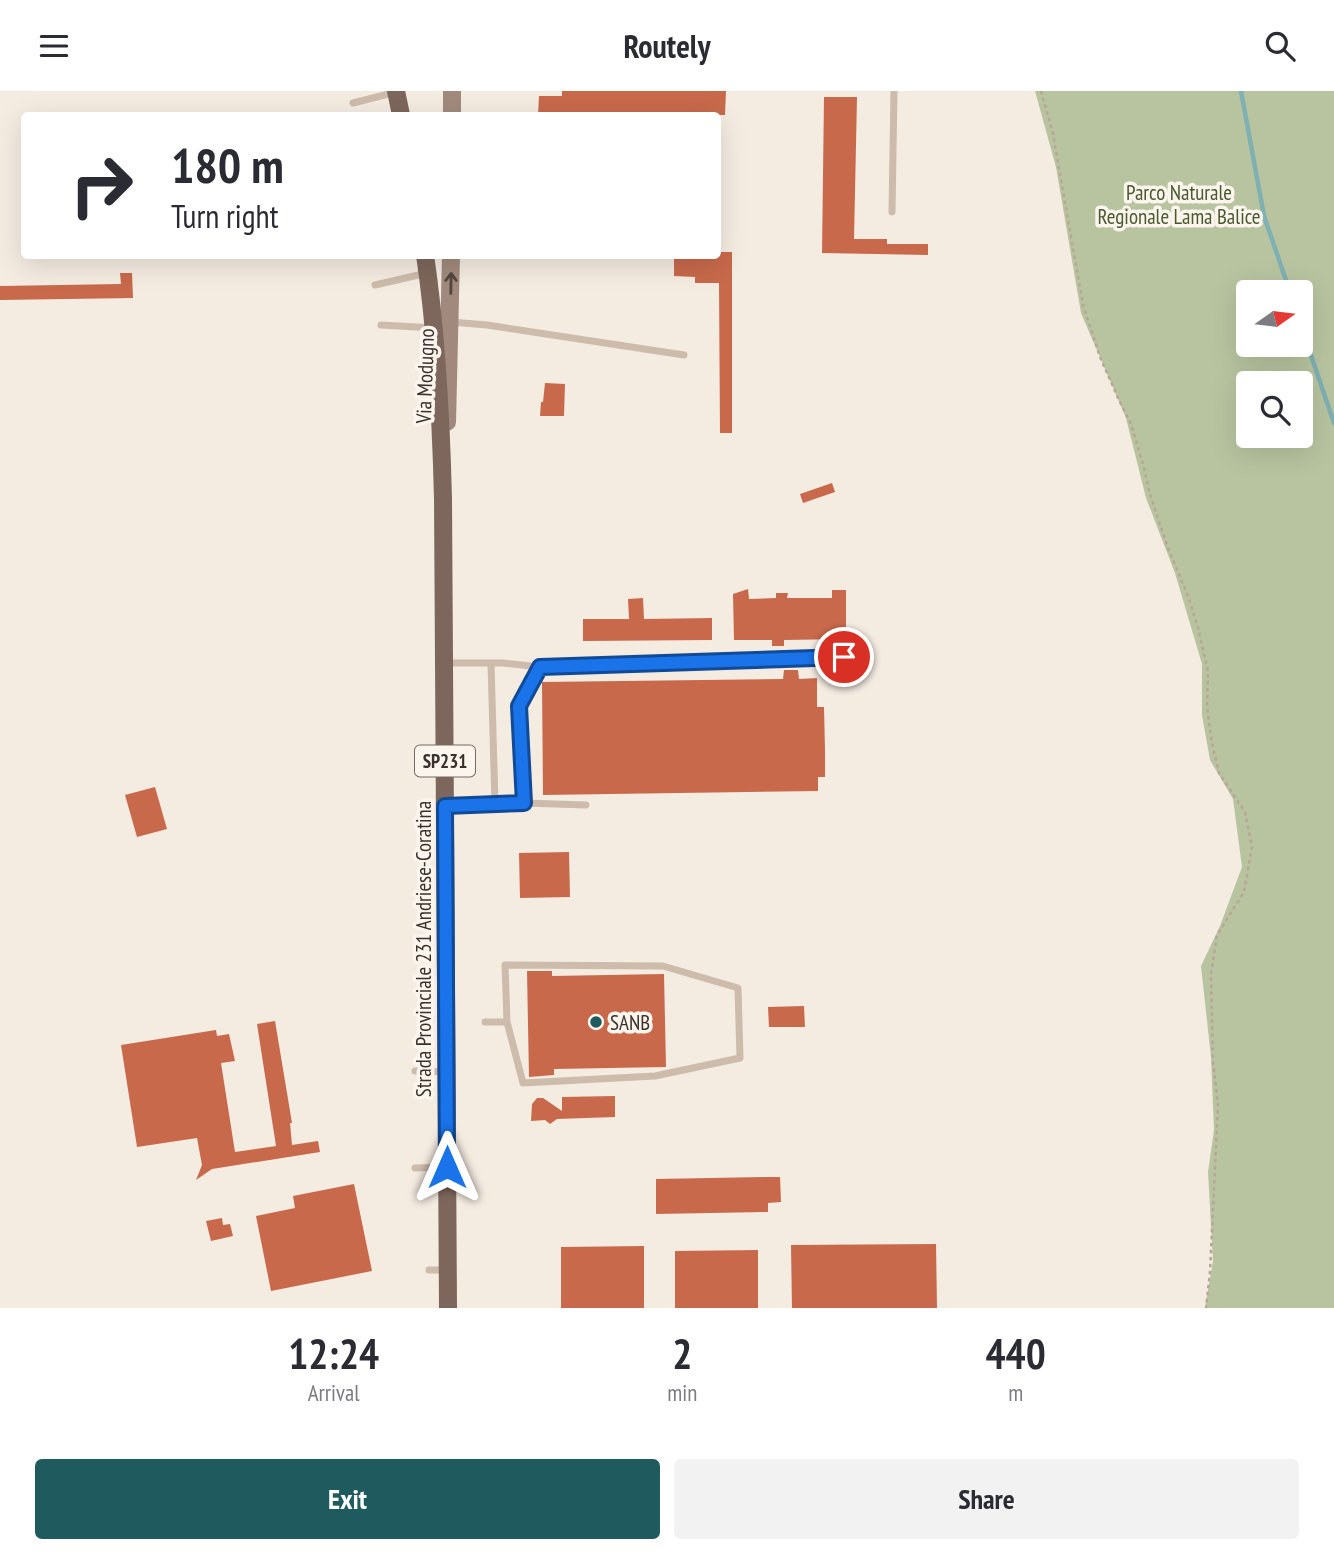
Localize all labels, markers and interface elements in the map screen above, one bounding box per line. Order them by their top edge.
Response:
text: Routely [624,25,710,67]
icon: menu [35,27,73,65]
icon: search [1261,27,1299,65]
text: 180 m [171,133,284,197]
icon: right [56,140,147,231]
park label: Parco Naturale Regionale Lama Balice [1098,179,1260,230]
text: Turn right [171,195,279,237]
one-way arrow [444,272,457,295]
north arrow [1236,280,1312,357]
map controls [1236,280,1313,448]
street label: Via Modugno [410,328,440,425]
button: search [1236,371,1313,448]
pin [814,627,874,687]
icon: arrive [825,638,863,676]
road number: SP231 [415,745,475,776]
street label: Strada Provinciale 231 Andriese-Coratina [410,801,437,1097]
place label: SANB [610,1009,650,1036]
marker: SANB [588,1014,604,1030]
position arrow [410,1130,484,1204]
text: 12:24 [288,1326,379,1381]
text: 2 [672,1326,692,1381]
text: 440 [986,1326,1046,1381]
text: Arrival [308,1378,360,1407]
text: min [667,1378,697,1407]
text: m [1008,1378,1023,1407]
button: Exit [35,1459,660,1539]
button: Share [674,1459,1299,1539]

